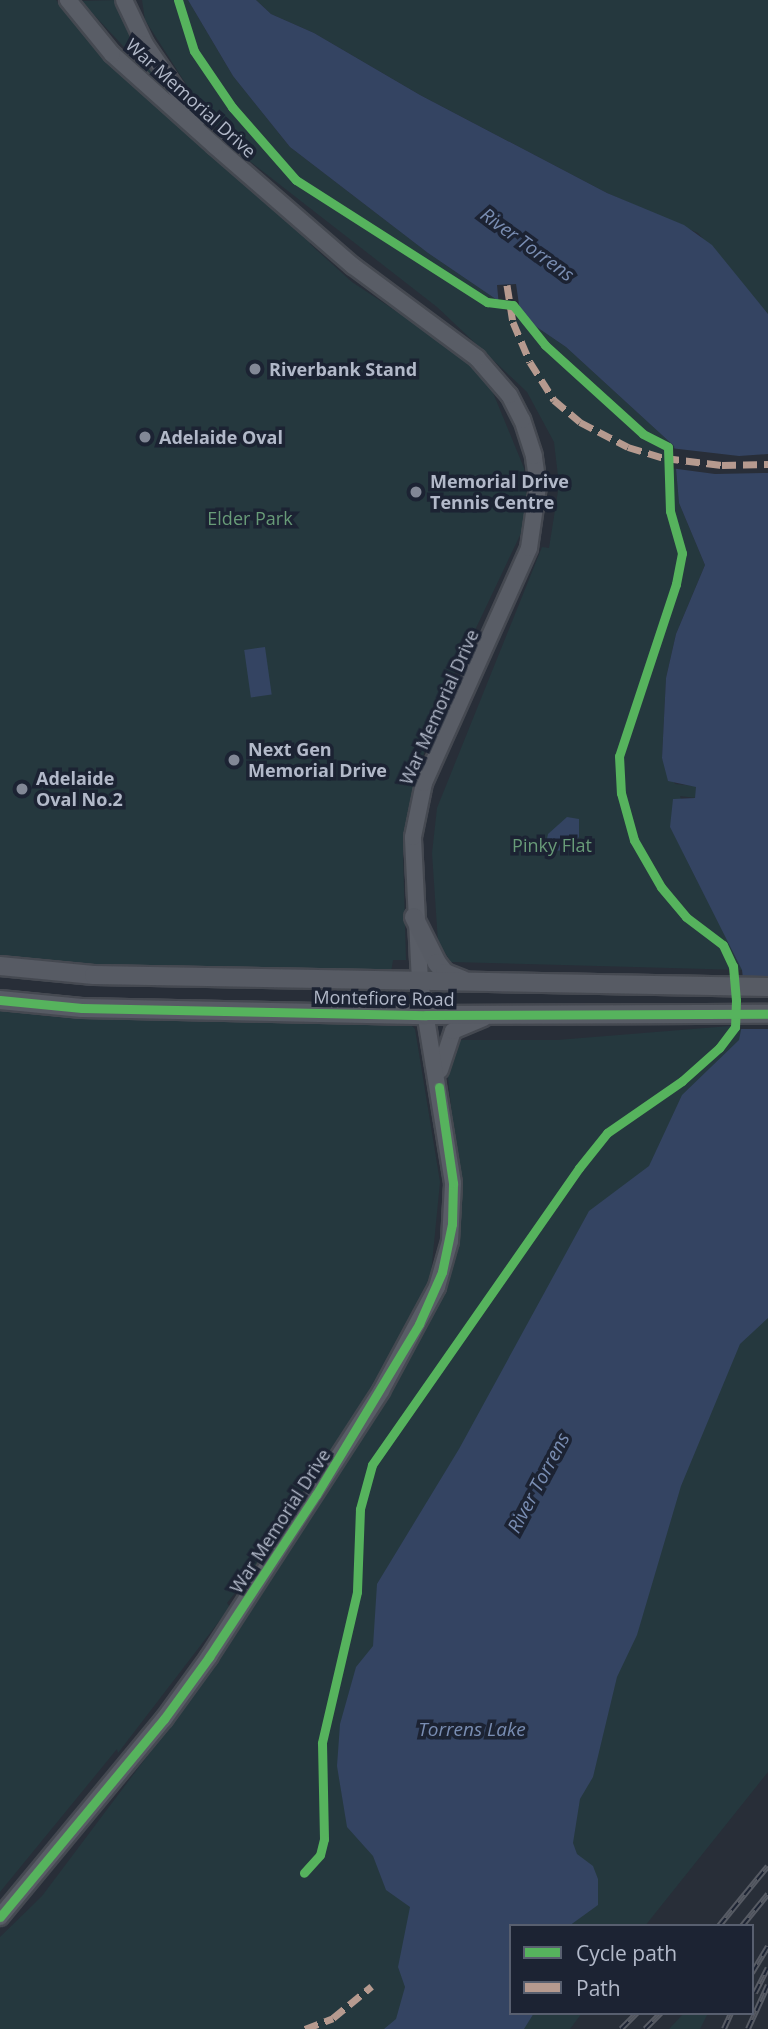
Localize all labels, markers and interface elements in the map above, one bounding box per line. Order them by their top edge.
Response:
street label: War Memorial Drive [121,34,261,162]
water label: River Torrens [476,203,578,287]
place label: Riverbank Stand [269,358,417,380]
marker: Riverbank Stand [247,361,263,377]
place label: Adelaide Oval [159,426,283,448]
marker: Adelaide Oval [137,429,153,445]
place label: Memorial Drive Tennis Centre [430,471,569,514]
marker: Memorial Drive Tennis Centre [408,484,424,500]
park label: Elder Park [207,507,293,529]
street label: War Memorial Drive [395,626,483,788]
place label: Next Gen Memorial Drive [248,739,387,782]
marker: Next Gen Memorial Drive [226,752,242,768]
place label: Adelaide Oval No.2 [36,768,123,810]
marker: Adelaide Oval No.2 [14,781,30,797]
park label: Pinky Flat [512,834,592,856]
street label: Montefiore Road [313,986,455,1010]
water label: River Torrens [503,1429,575,1537]
street label: War Memorial Drive [225,1445,335,1597]
water label: Torrens Lake [418,1719,526,1741]
legend [509,1924,754,2015]
text: Cycle path [576,1939,677,1967]
text: Path [576,1974,621,2002]

